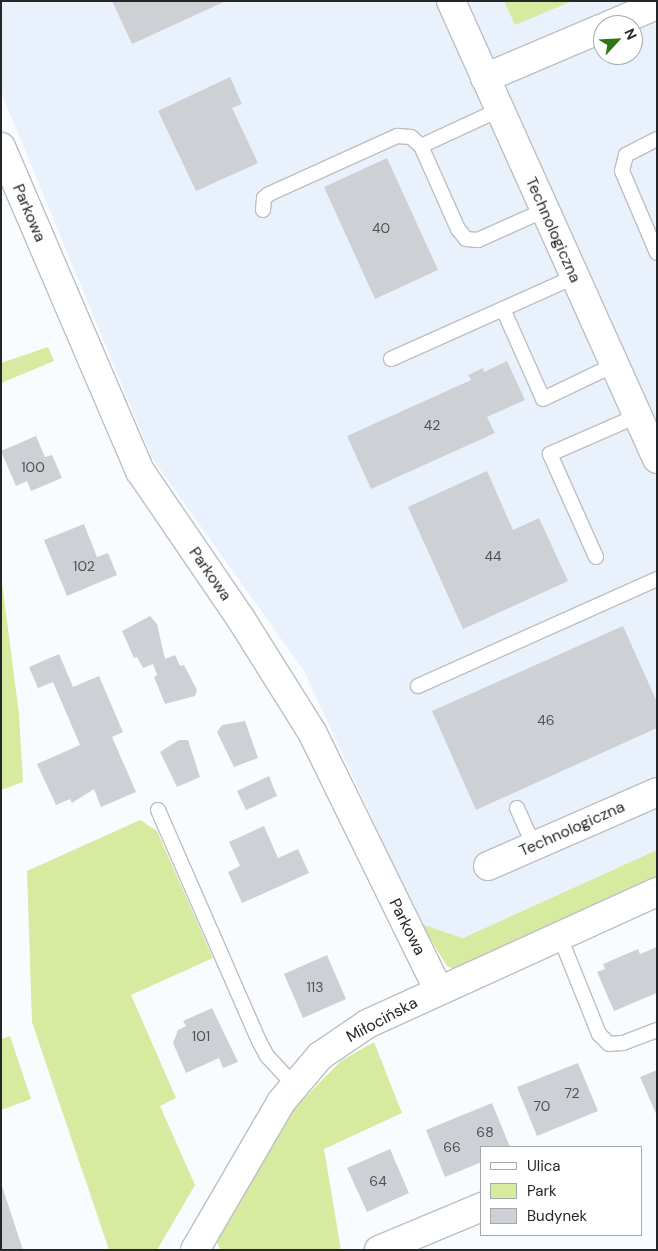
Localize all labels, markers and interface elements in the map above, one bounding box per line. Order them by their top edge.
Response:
north arrow [593,15,643,65]
text: N [620,26,641,43]
street label: Technologiczna [521,174,585,286]
street label: Parkowa [8,181,50,245]
house number: 40 [372,220,390,236]
house number: 42 [424,417,440,433]
house number: 100 [21,459,45,475]
street label: Parkowa [185,544,235,604]
house number: 44 [485,548,501,564]
house number: 102 [73,558,95,574]
house number: 46 [537,712,555,728]
street label: Technologiczna [516,797,628,861]
street label: Parkowa [385,896,429,958]
house number: 113 [306,979,324,995]
street label: Miłocińska [343,993,421,1047]
house number: 101 [192,1028,210,1044]
house number: 72 [564,1085,580,1101]
house number: 70 [534,1098,550,1114]
house number: 68 [476,1124,494,1140]
house number: 66 [443,1139,461,1155]
legend [480,1146,643,1236]
text: Ulica [527,1156,561,1176]
house number: 64 [369,1173,387,1189]
text: Park [527,1181,557,1201]
text: Budynek [527,1206,587,1226]

